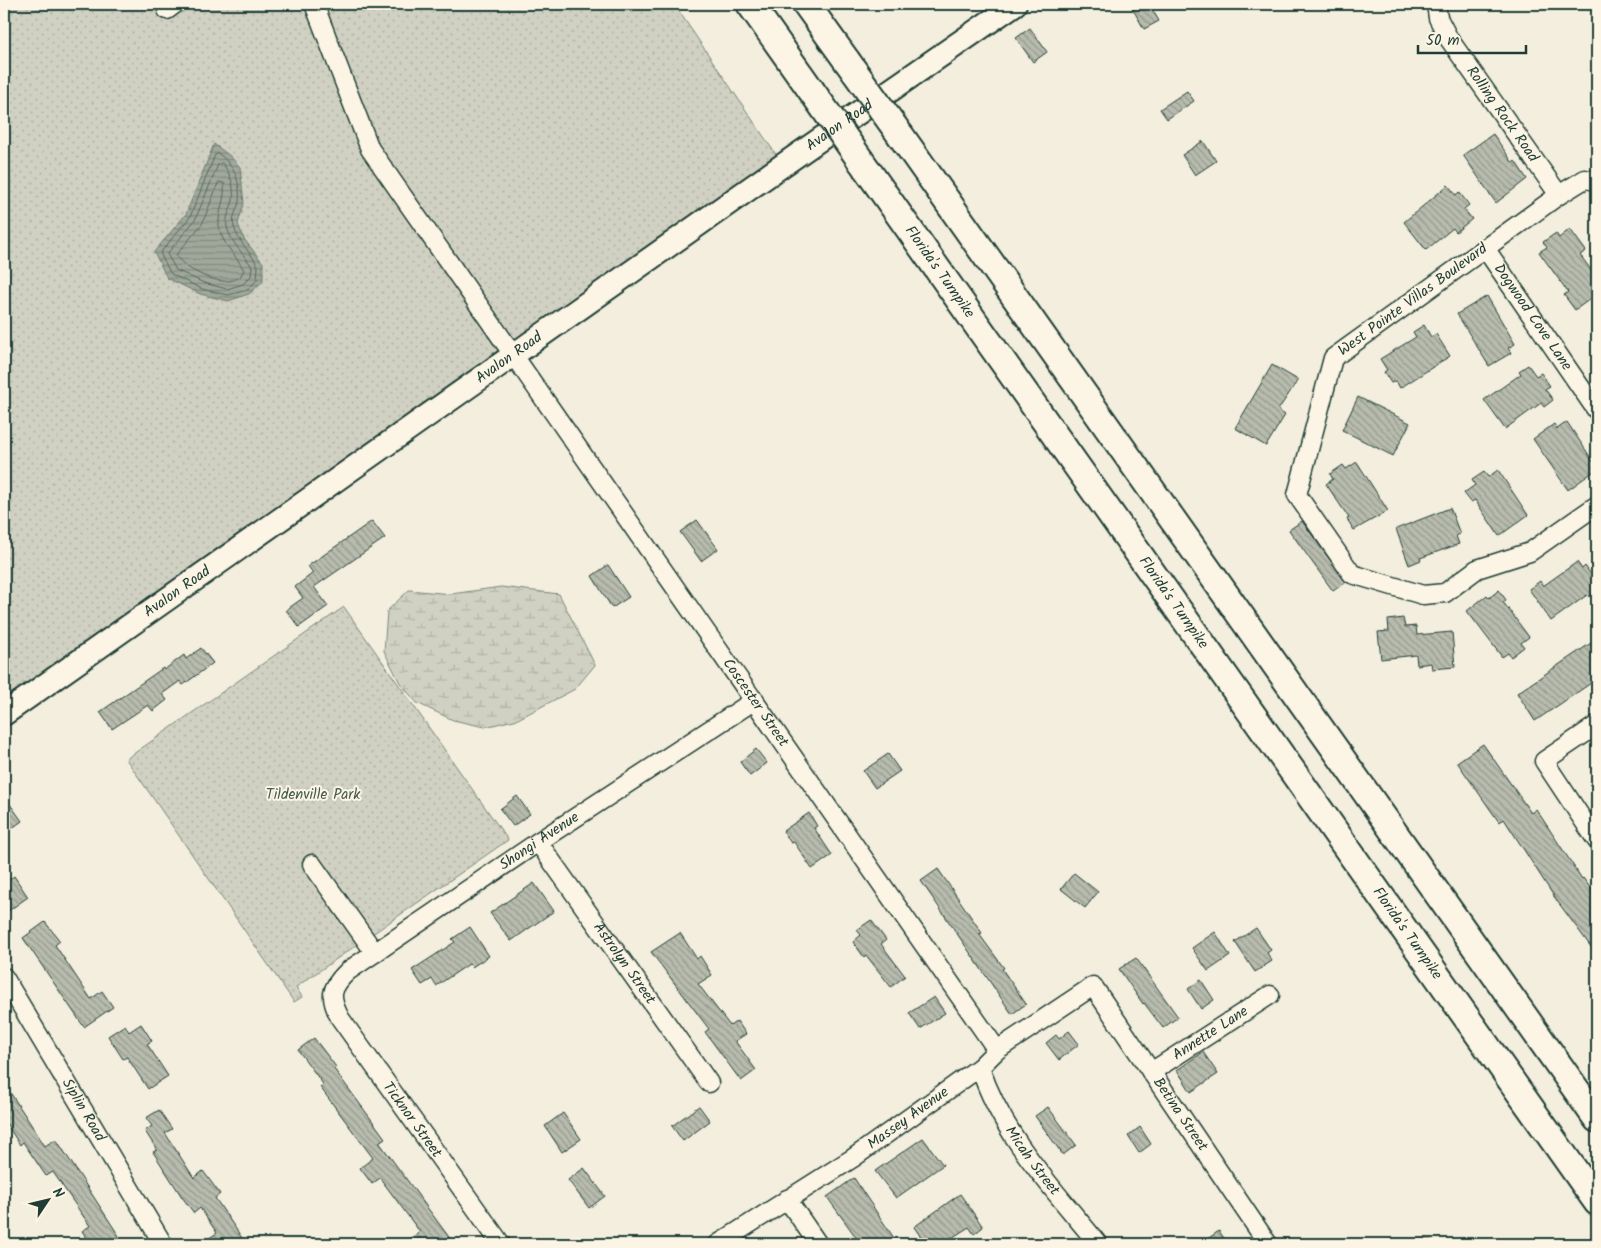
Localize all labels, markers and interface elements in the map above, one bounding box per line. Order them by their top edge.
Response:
scale bar [1418,22,1526,54]
text: 50 m [1426,29,1460,53]
street label: Rolling Rock Road [1460,61,1545,168]
street label: Avalon Road [801,94,879,158]
street label: Florida's Turnpike [898,221,981,324]
street label: West Pointe Villas Boulevard [1333,237,1493,363]
street label: Dogwood Cove Lane [1487,259,1578,376]
street label: Avalon Road [471,326,548,390]
street label: Florida's Turnpike [1132,551,1215,654]
street label: Avalon Road [139,560,216,624]
street label: Coscester Street [716,653,795,752]
park label: Tildenville Park [266,783,361,807]
street label: Shongi Avenue [495,806,584,877]
street label: Florida's Turnpike [1366,882,1448,985]
street label: Astrolyn Street [587,917,662,1010]
street label: Annette Lane [1168,1000,1254,1067]
street label: Betina Street [1146,1073,1214,1157]
street label: Siplin Road [55,1074,112,1147]
street label: Ticknor Street [376,1077,448,1163]
street label: Massey Avenue [862,1081,954,1156]
street label: Micah Street [998,1121,1066,1201]
north arrow [22,1176,72,1226]
text: N [46,1183,69,1203]

